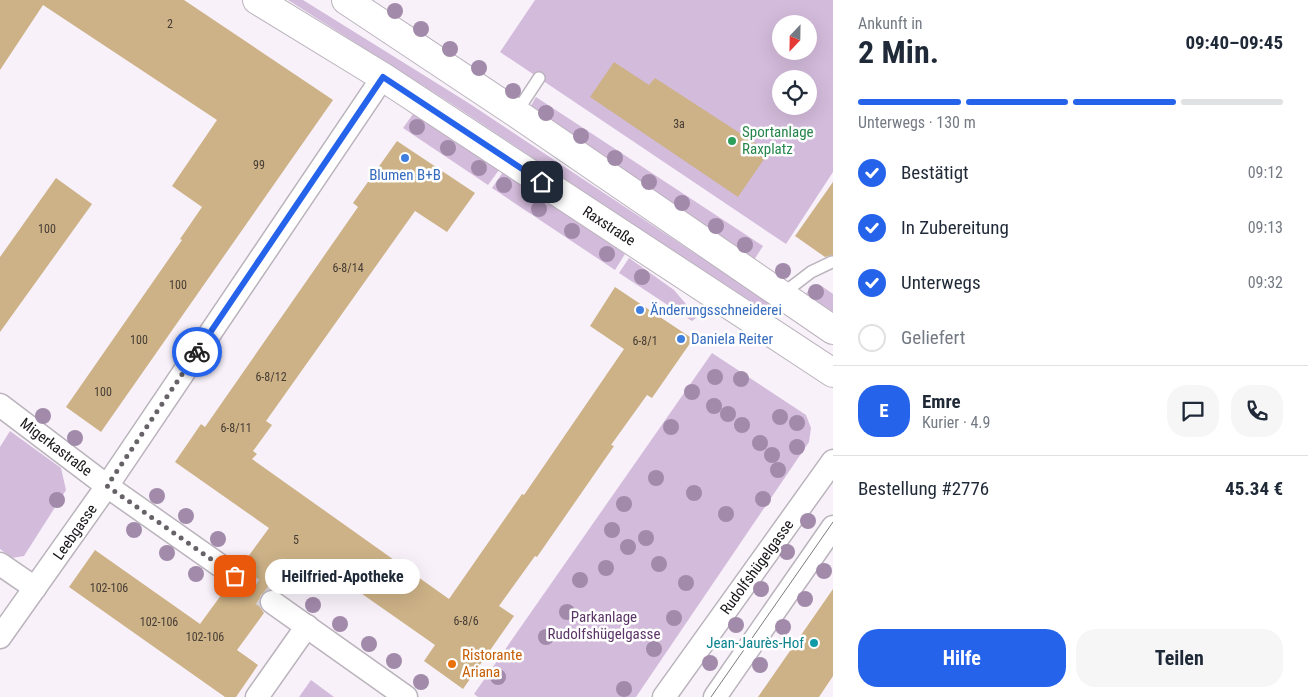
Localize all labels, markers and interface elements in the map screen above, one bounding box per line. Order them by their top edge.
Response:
text: Ankunft in [858,14,923,33]
north arrow [772,15,818,60]
map controls [772,15,817,115]
house number: 2 [167,17,173,31]
text: 09:40–09:45 [1185,31,1283,54]
text: 2 Min. [858,33,939,71]
button: locate [772,70,817,115]
text: Unterwegs · 130 m [858,113,976,132]
house number: 3a [673,117,685,131]
place label: Sportanlage Raxplatz [742,123,814,158]
marker: Sportanlage Raxplatz [726,135,738,147]
marker: Blumen B+B [399,152,411,164]
house number: 99 [253,158,265,172]
icon: check [858,159,886,187]
pin [521,161,563,203]
text: Bestätigt [901,161,969,184]
text: 09:12 [1248,163,1283,182]
place label: Blumen B+B [369,166,441,184]
icon: home [528,168,556,196]
street label: Raxstraße [579,202,639,250]
icon: check [858,214,886,242]
text: In Zubereitung [901,216,1009,239]
text: 09:13 [1248,218,1283,237]
house number: 100 [38,222,56,236]
house number: 6-8/14 [332,261,364,275]
icon: check [858,269,886,297]
text: Unterwegs [901,271,981,294]
text: 09:32 [1248,273,1283,292]
house number: 100 [169,278,187,292]
place label: Änderungsschneiderei [650,301,782,319]
marker: Änderungsschneiderei [634,304,646,316]
text: Geliefert [901,326,965,349]
courier [172,327,222,377]
place label: Daniela Reiter [691,330,773,348]
house number: 100 [130,333,148,347]
marker: Daniela Reiter [675,333,687,345]
house number: 6-8/1 [632,334,658,348]
icon: bike [183,338,211,366]
house number: 6-8/12 [255,370,287,384]
house number: 100 [94,385,112,399]
button: chat [1167,385,1219,437]
button: phone [1231,385,1283,437]
text: Emre [922,390,961,413]
text: E [879,399,889,422]
text: Kurier · 4.9 [922,413,990,432]
street label: Migerkastraße [17,414,95,480]
house number: 6-8/11 [220,421,252,435]
text: Bestellung #2776 [858,477,989,500]
text: 45.34 € [1225,477,1283,500]
street label: Leebgasse [49,501,101,563]
street label: Rudolfshügelgasse [717,516,797,618]
house number: 5 [293,533,299,547]
pin [214,555,256,597]
callout: Heilfried-Apotheke [265,558,420,594]
icon: bag [221,562,249,590]
text: Heilfried-Apotheke [281,567,404,586]
house number: 102-106 [90,581,128,595]
park label: Parkanlage Rudolfshügelgasse [548,608,660,643]
house number: 6-8/6 [453,614,479,628]
house number: 102-106 [140,615,178,629]
button: Hilfe [858,629,1066,687]
button: Teilen [1076,629,1283,687]
house number: 102-106 [186,630,224,644]
place label: Jean-Jaurès-Hof [706,634,804,652]
marker: Jean-Jaurès-Hof [808,637,820,649]
place label: Ristorante Ariana [462,646,522,681]
marker: Ristorante Ariana [446,658,458,670]

